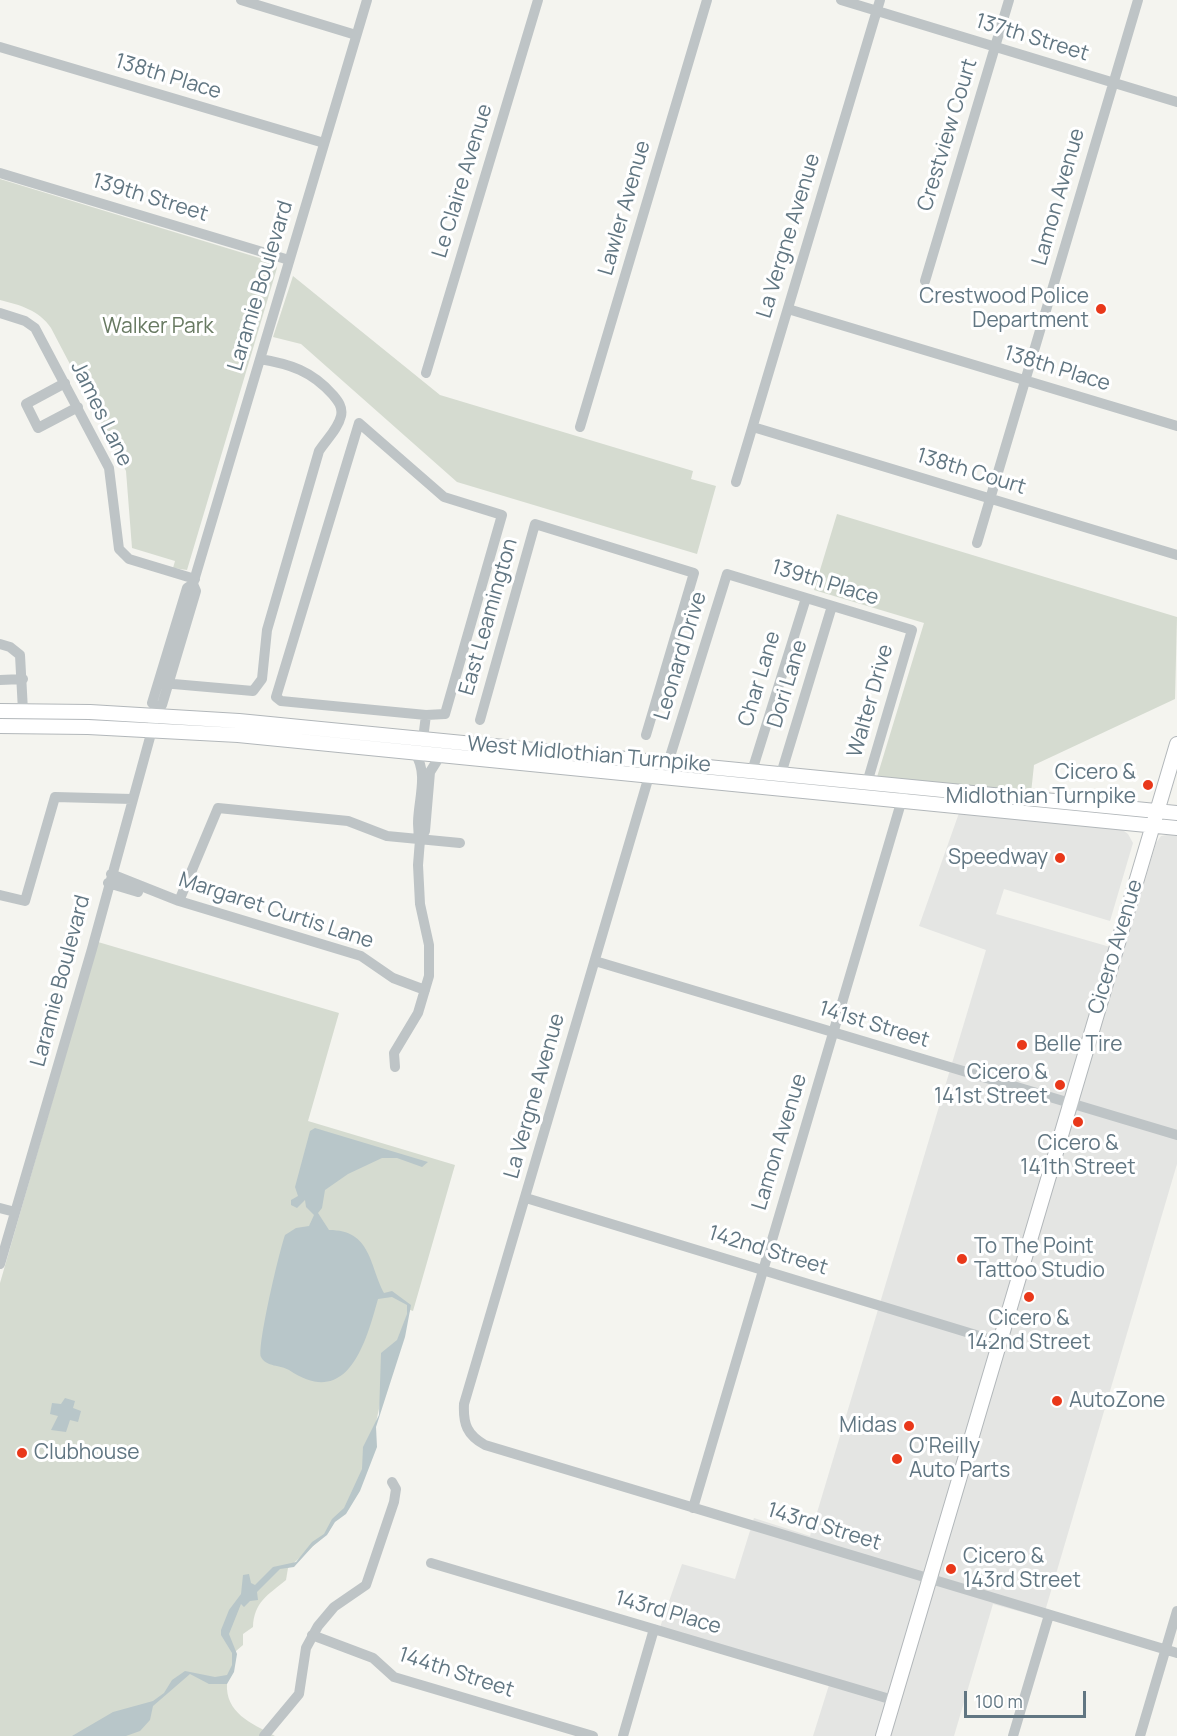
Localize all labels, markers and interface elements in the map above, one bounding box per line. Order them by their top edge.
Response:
street label: 137th Street [972,9,1092,67]
street label: 138th Place [112,49,224,105]
street label: Crestview Court [913,56,983,214]
street label: Le Claire Avenue [428,101,498,261]
street label: Lamon Avenue [1027,126,1091,268]
street label: Lawler Avenue [594,138,656,278]
street label: La Vergne Avenue [752,151,826,321]
street label: 139th Street [89,168,211,228]
street label: Laramie Boulevard [223,198,299,374]
place label: Crestwood Police Department [919,284,1089,334]
marker: Crestwood Police Department [1094,302,1108,316]
park label: Walker Park [102,314,214,340]
street label: 138th Place [1001,341,1113,397]
street label: James Lane [65,357,137,471]
street label: 138th Court [913,443,1029,501]
street label: East Leamington [455,536,523,698]
street label: 139th Place [768,555,882,611]
street label: Leonard Drive [650,589,712,723]
street label: Char Lane [734,628,786,730]
street label: Dori Lane [763,637,813,731]
street label: Walter Drive [843,642,899,760]
street label: West Midlothian Turnpike [466,732,712,778]
place label: Cicero & Midlothian Turnpike [946,760,1136,810]
marker: Cicero & Midlothian Turnpike [1141,778,1155,792]
place label: Speedway [948,845,1048,871]
marker: Speedway [1053,851,1067,865]
street label: Margaret Curtis Lane [175,868,377,954]
street label: Cicero Avenue [1084,877,1148,1017]
street label: Laramie Boulevard [26,893,96,1069]
street label: 141st Street [816,996,932,1054]
street label: La Vergne Avenue [499,1011,571,1181]
place label: Belle Tire [1034,1032,1122,1058]
marker: Belle Tire [1015,1038,1029,1052]
place label: Cicero & 141st Street [934,1060,1048,1110]
street label: Lamon Avenue [747,1071,813,1213]
marker: Cicero & 141st Street [1053,1078,1067,1092]
marker: Cicero & 141th Street [1071,1115,1085,1129]
place label: Cicero & 141th Street [1020,1131,1136,1181]
street label: 142nd Street [705,1221,831,1281]
place label: To The Point Tattoo Studio [974,1234,1105,1284]
marker: To The Point Tattoo Studio [955,1252,969,1266]
marker: Cicero & 142nd Street [1022,1290,1036,1304]
place label: Cicero & 142nd Street [967,1306,1091,1356]
place label: AutoZone [1069,1388,1165,1414]
marker: AutoZone [1050,1394,1064,1408]
place label: Midas [839,1413,897,1439]
marker: Midas [902,1419,916,1433]
place label: O'Reilly Auto Parts [909,1434,1010,1484]
place label: Clubhouse [34,1440,140,1466]
marker: Clubhouse [15,1446,29,1460]
marker: O'Reilly Auto Parts [890,1452,904,1466]
street label: 143rd Street [764,1498,884,1556]
place label: Cicero & 143rd Street [963,1544,1081,1594]
marker: Cicero & 143rd Street [944,1562,958,1576]
street label: 143rd Place [612,1586,724,1640]
street label: 144th Street [395,1642,517,1704]
scale bar [967,1679,1088,1717]
text: 100 m [975,1689,1023,1713]

